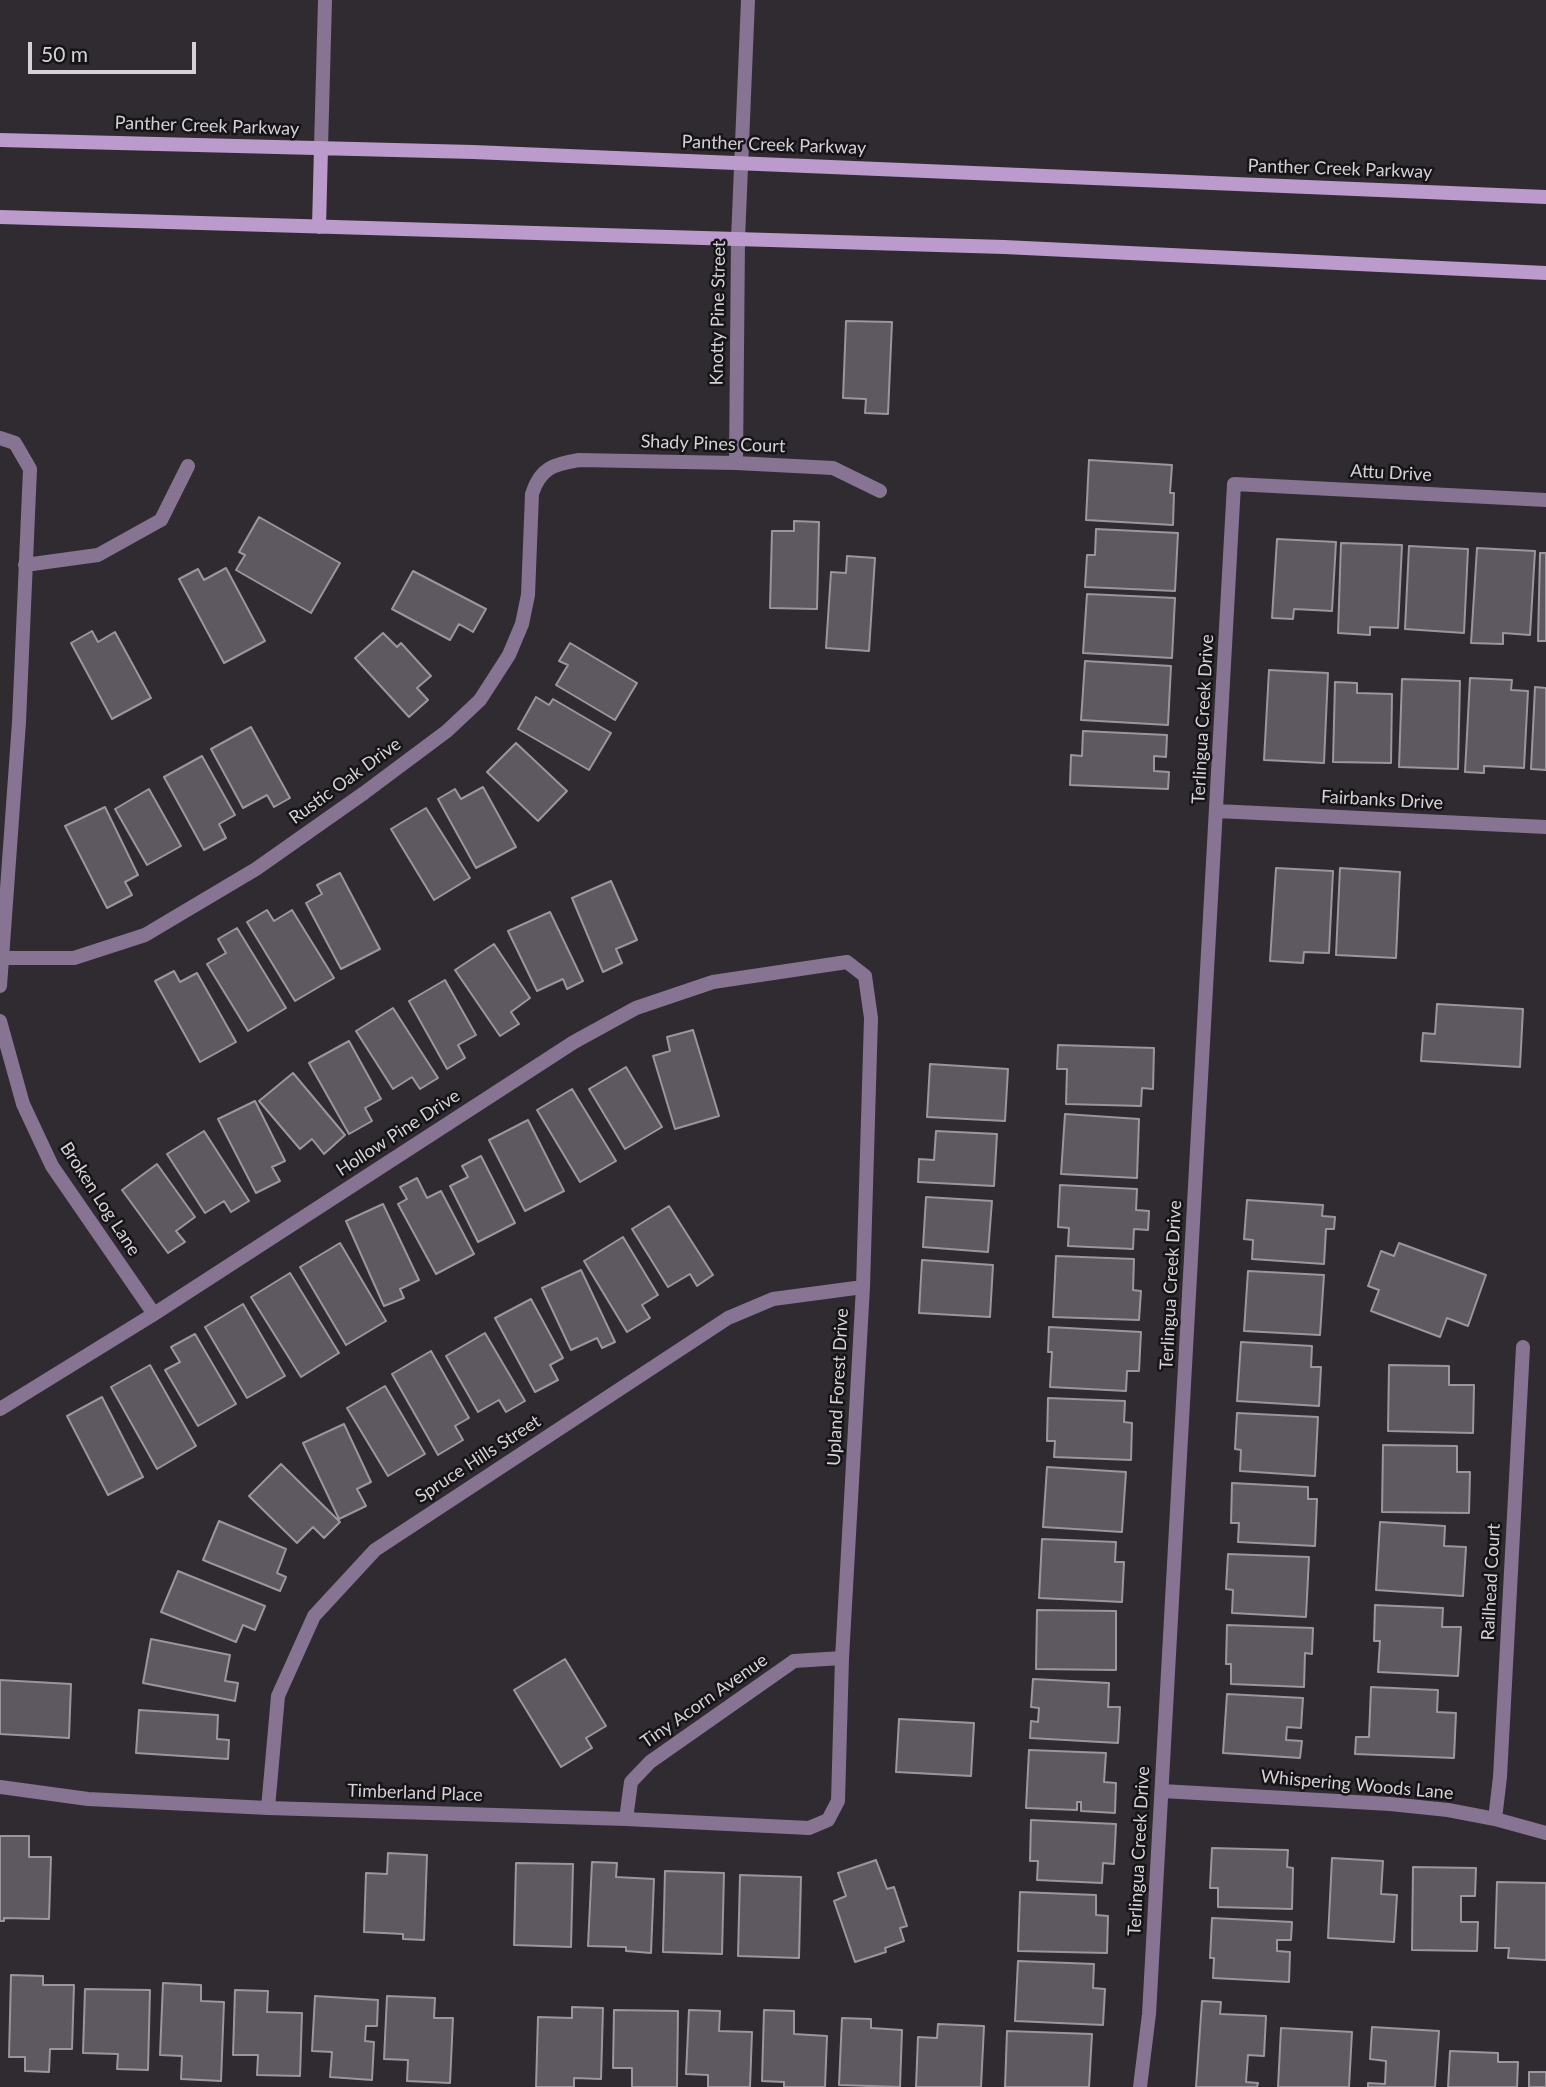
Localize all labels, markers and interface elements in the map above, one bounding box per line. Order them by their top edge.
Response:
scale bar [32,28,200,72]
text: 50 m [41,41,88,66]
street label: Panther Creek Parkway [114,112,300,140]
street label: Panther Creek Parkway [681,131,867,159]
street label: Panther Creek Parkway [1247,155,1433,183]
street label: Knotty Pine Street [706,240,730,386]
street label: Shady Pines Court [640,431,786,457]
street label: Attu Drive [1350,460,1432,486]
street label: Terlingua Creek Drive [1188,634,1218,804]
street label: Rustic Oak Drive [285,733,405,829]
street label: Fairbanks Drive [1320,786,1444,814]
street label: Hollow Pine Drive [332,1085,464,1181]
street label: Broken Log Lane [55,1138,145,1260]
street label: Terlingua Creek Drive [1156,1200,1186,1370]
street label: Upland Forest Drive [823,1308,853,1466]
street label: Spruce Hills Street [411,1410,545,1508]
street label: Railhead Court [1477,1523,1505,1641]
street label: Tiny Acorn Avenue [636,1649,772,1753]
street label: Terlingua Creek Drive [1124,1766,1154,1936]
street label: Whispering Woods Lane [1260,1766,1454,1804]
street label: Timberland Place [347,1780,483,1806]

